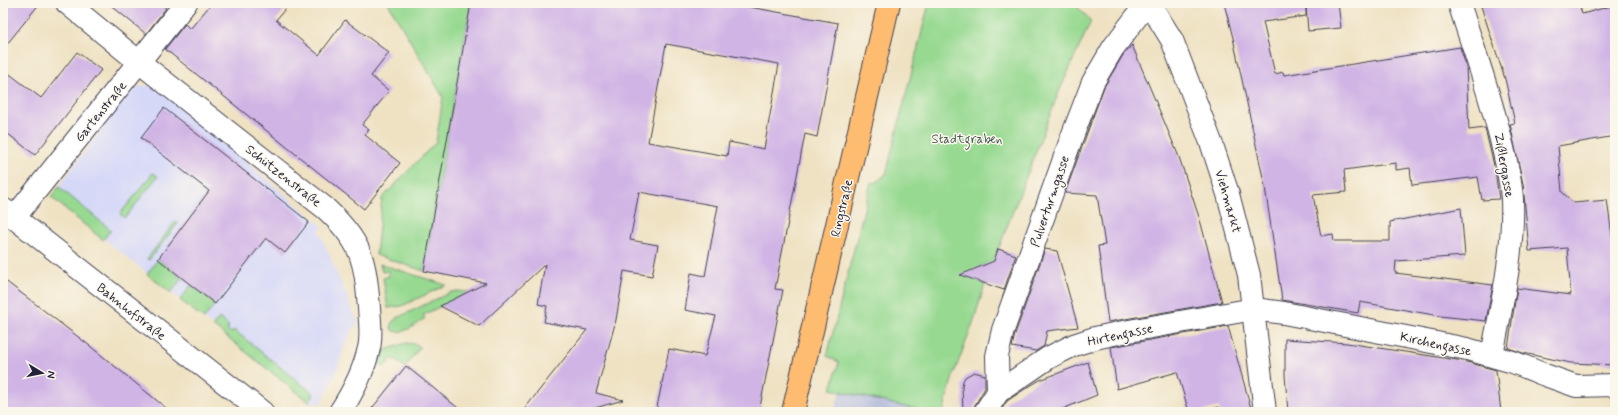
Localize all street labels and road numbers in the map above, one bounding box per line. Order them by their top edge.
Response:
street label: Gartenstraße [71,78,131,146]
street label: Zißlergasse [1488,132,1518,199]
street label: Schützenstraße [242,141,324,211]
street label: Pulverturmgasse [1027,154,1075,250]
street label: Viehmarkt [1210,168,1245,235]
street label: Ringstraße [828,178,858,239]
street label: Bahnhofstraße [93,280,169,345]
street label: Hirtengasse [1086,320,1155,353]
street label: Kirchengasse [1398,329,1473,362]

